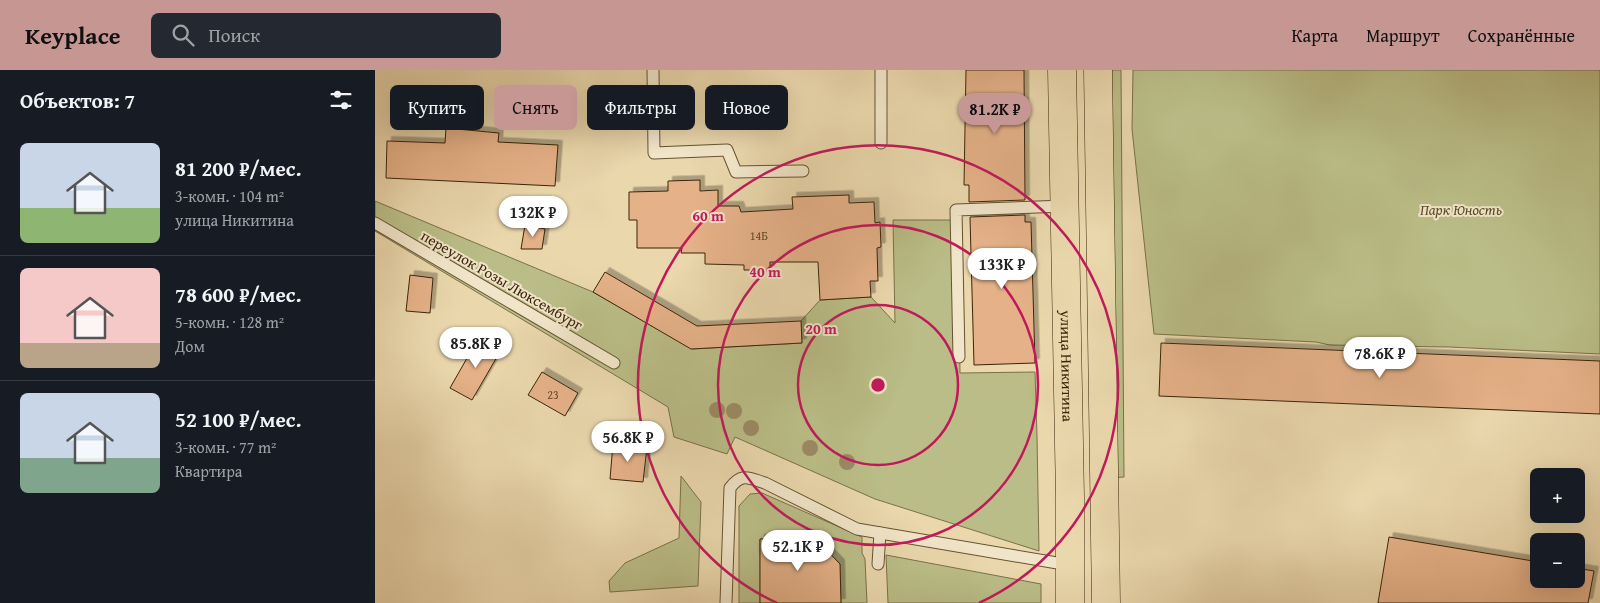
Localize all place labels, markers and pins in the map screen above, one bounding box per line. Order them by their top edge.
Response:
pin: 81.2K ₽ [949,92,1041,135]
pin: 132K ₽ [492,196,574,238]
pin: 133K ₽ [961,248,1043,290]
pin: 85.8K ₽ [430,326,522,369]
pin: 78.6K ₽ [1334,336,1426,379]
centre of rings [869,376,887,394]
pin: 56.8K ₽ [582,420,674,463]
pin: 52.1K ₽ [752,530,844,572]

